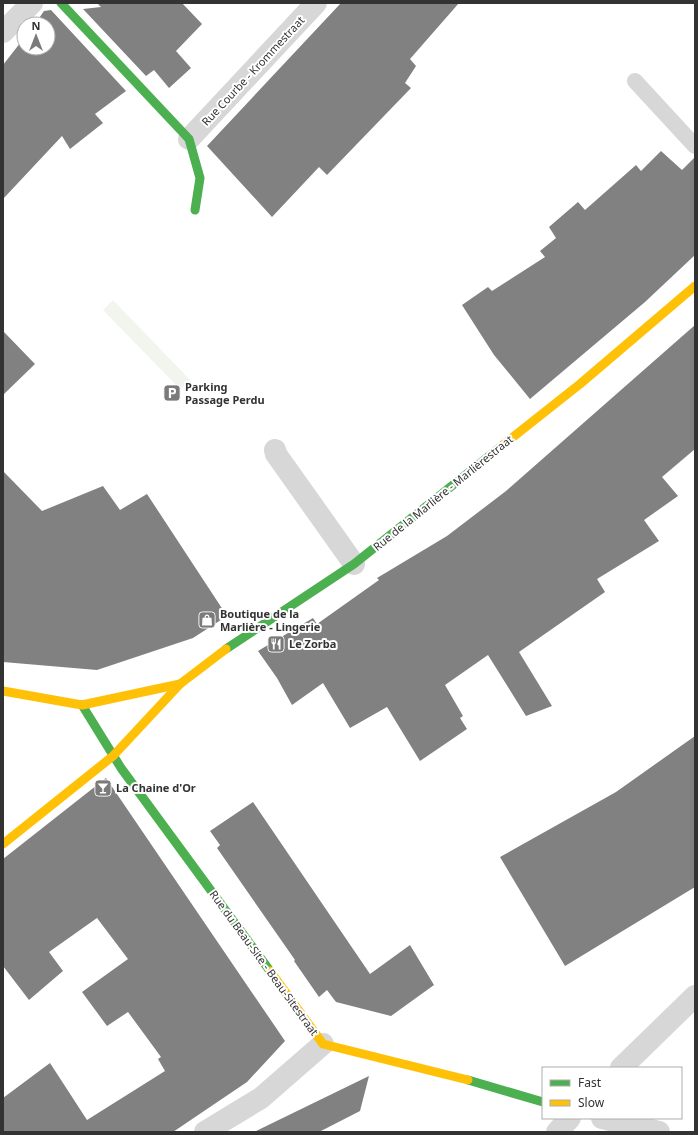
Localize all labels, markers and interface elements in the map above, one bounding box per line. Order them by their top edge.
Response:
street label: Rue Courbe - Krommestraat [198,13,307,129]
north arrow [16,16,56,56]
text: N [32,18,40,33]
place label: Parking Passage Perdu [185,379,265,407]
parking icon: Parking Passage Perdu [162,383,182,403]
street label: Rue de la Marlière - Marlièrestraat [370,431,516,554]
place label: Boutique de la Marlière - Lingerie [220,606,321,634]
shop icon: Boutique de la Marlière - Lingerie [197,610,217,630]
restaurant icon: Le Zorba [266,634,286,654]
place label: Le Zorba [289,636,336,651]
bar icon: La Chaine d'Or [93,778,113,798]
place label: La Chaine d'Or [116,780,196,795]
street label: Rue du Beau-Site - Beau-Sitestraat [207,887,322,1038]
legend [542,1067,682,1119]
text: Fast [578,1074,602,1091]
text: Slow [578,1094,605,1111]

